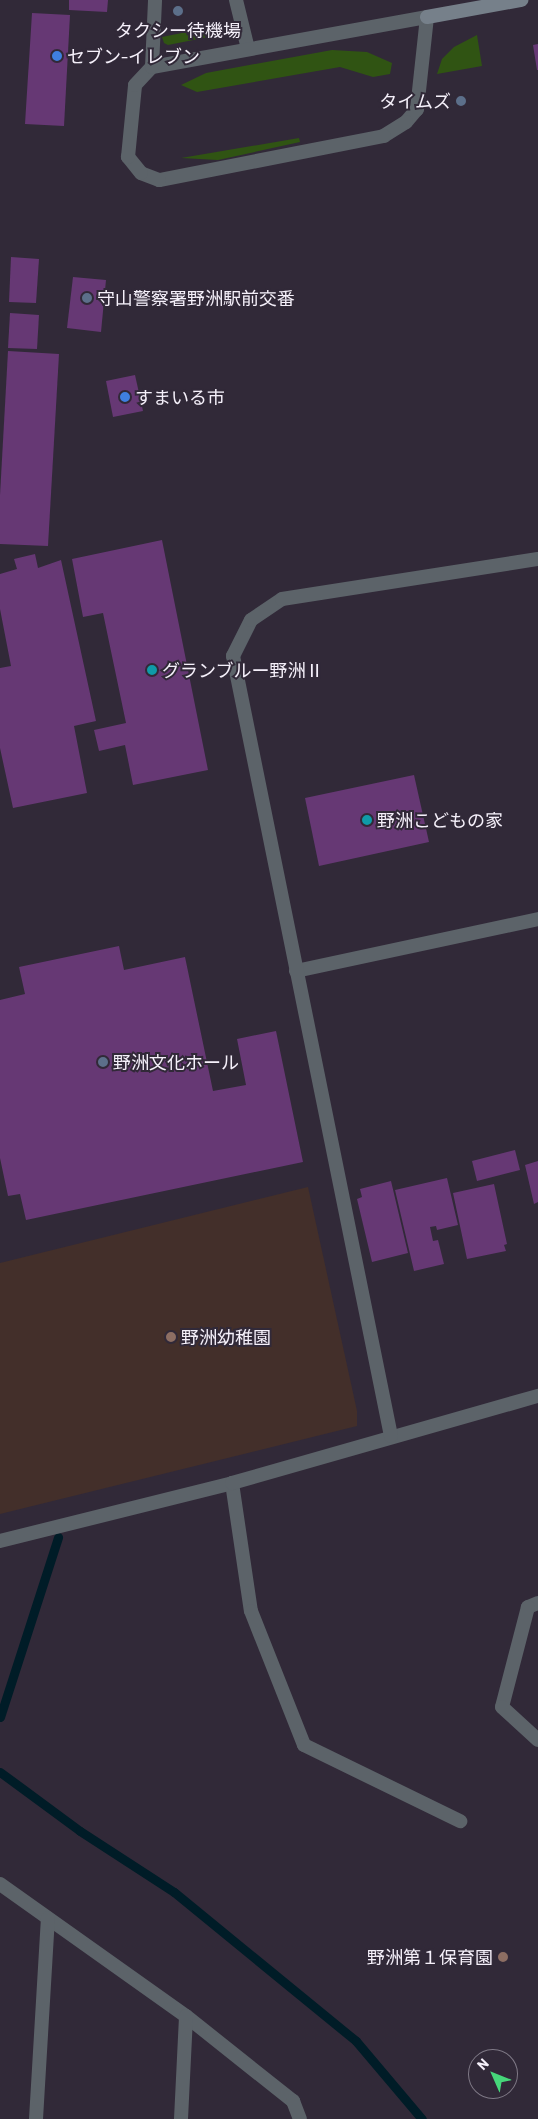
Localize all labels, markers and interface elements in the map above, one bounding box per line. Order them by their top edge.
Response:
marker: タクシー待機場 [172,5,184,17]
place label: タクシー待機場 [115,19,241,41]
place label: セブン-イレブン [67,45,200,67]
marker: セブン-イレブン [51,50,63,62]
place label: タイムズ [379,90,451,112]
marker: タイムズ [455,95,467,107]
place label: 守山警察署野洲駅前交番 [97,287,295,309]
marker: 守山警察署野洲駅前交番 [81,292,93,304]
place label: すまいる市 [135,386,225,408]
marker: すまいる市 [119,391,131,403]
place label: グランブルー野洲Ⅱ [162,659,324,681]
marker: グランブルー野洲Ⅱ [146,664,158,676]
place label: 野洲こどもの家 [377,809,503,831]
marker: 野洲こどもの家 [361,814,373,826]
place label: 野洲文化ホール [113,1051,239,1073]
marker: 野洲文化ホール [97,1056,109,1068]
place label: 野洲幼稚園 [181,1326,271,1348]
marker: 野洲幼稚園 [165,1331,177,1343]
place label: 野洲第１保育園 [367,1946,493,1968]
marker: 野洲第１保育園 [497,1951,509,1963]
north arrow [468,2049,518,2099]
text: N [473,2055,492,2073]

